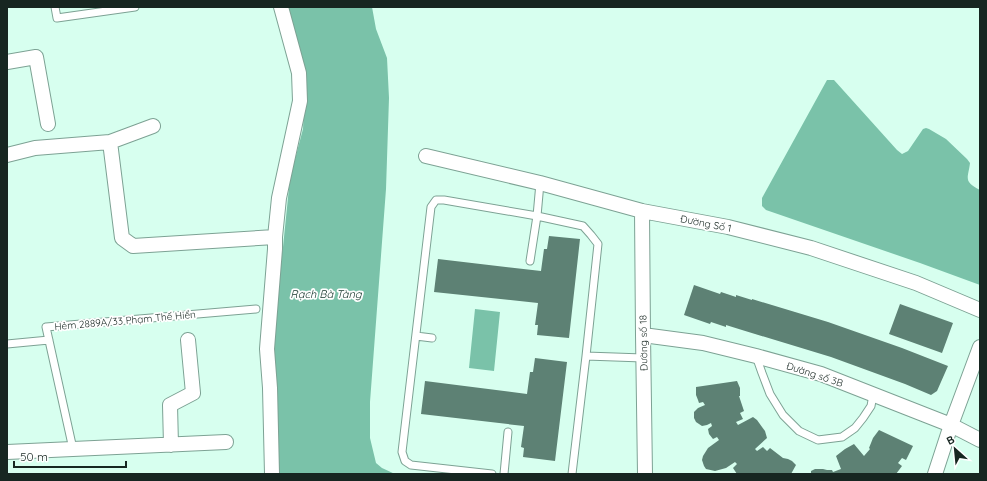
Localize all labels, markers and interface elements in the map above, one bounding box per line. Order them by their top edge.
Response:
street label: Đường Số 1 [679,212,733,235]
water label: Rạch Bà Tàng [290,287,363,301]
street label: Hẻm 2889A/33 Phạm Thế Hiển [54,308,196,333]
street label: Đường số 18 [637,315,650,371]
street label: Đường số 3B [785,359,845,390]
north arrow [935,429,975,469]
text: B [944,432,957,448]
scale bar [14,443,126,469]
text: 50 m [20,449,48,464]

